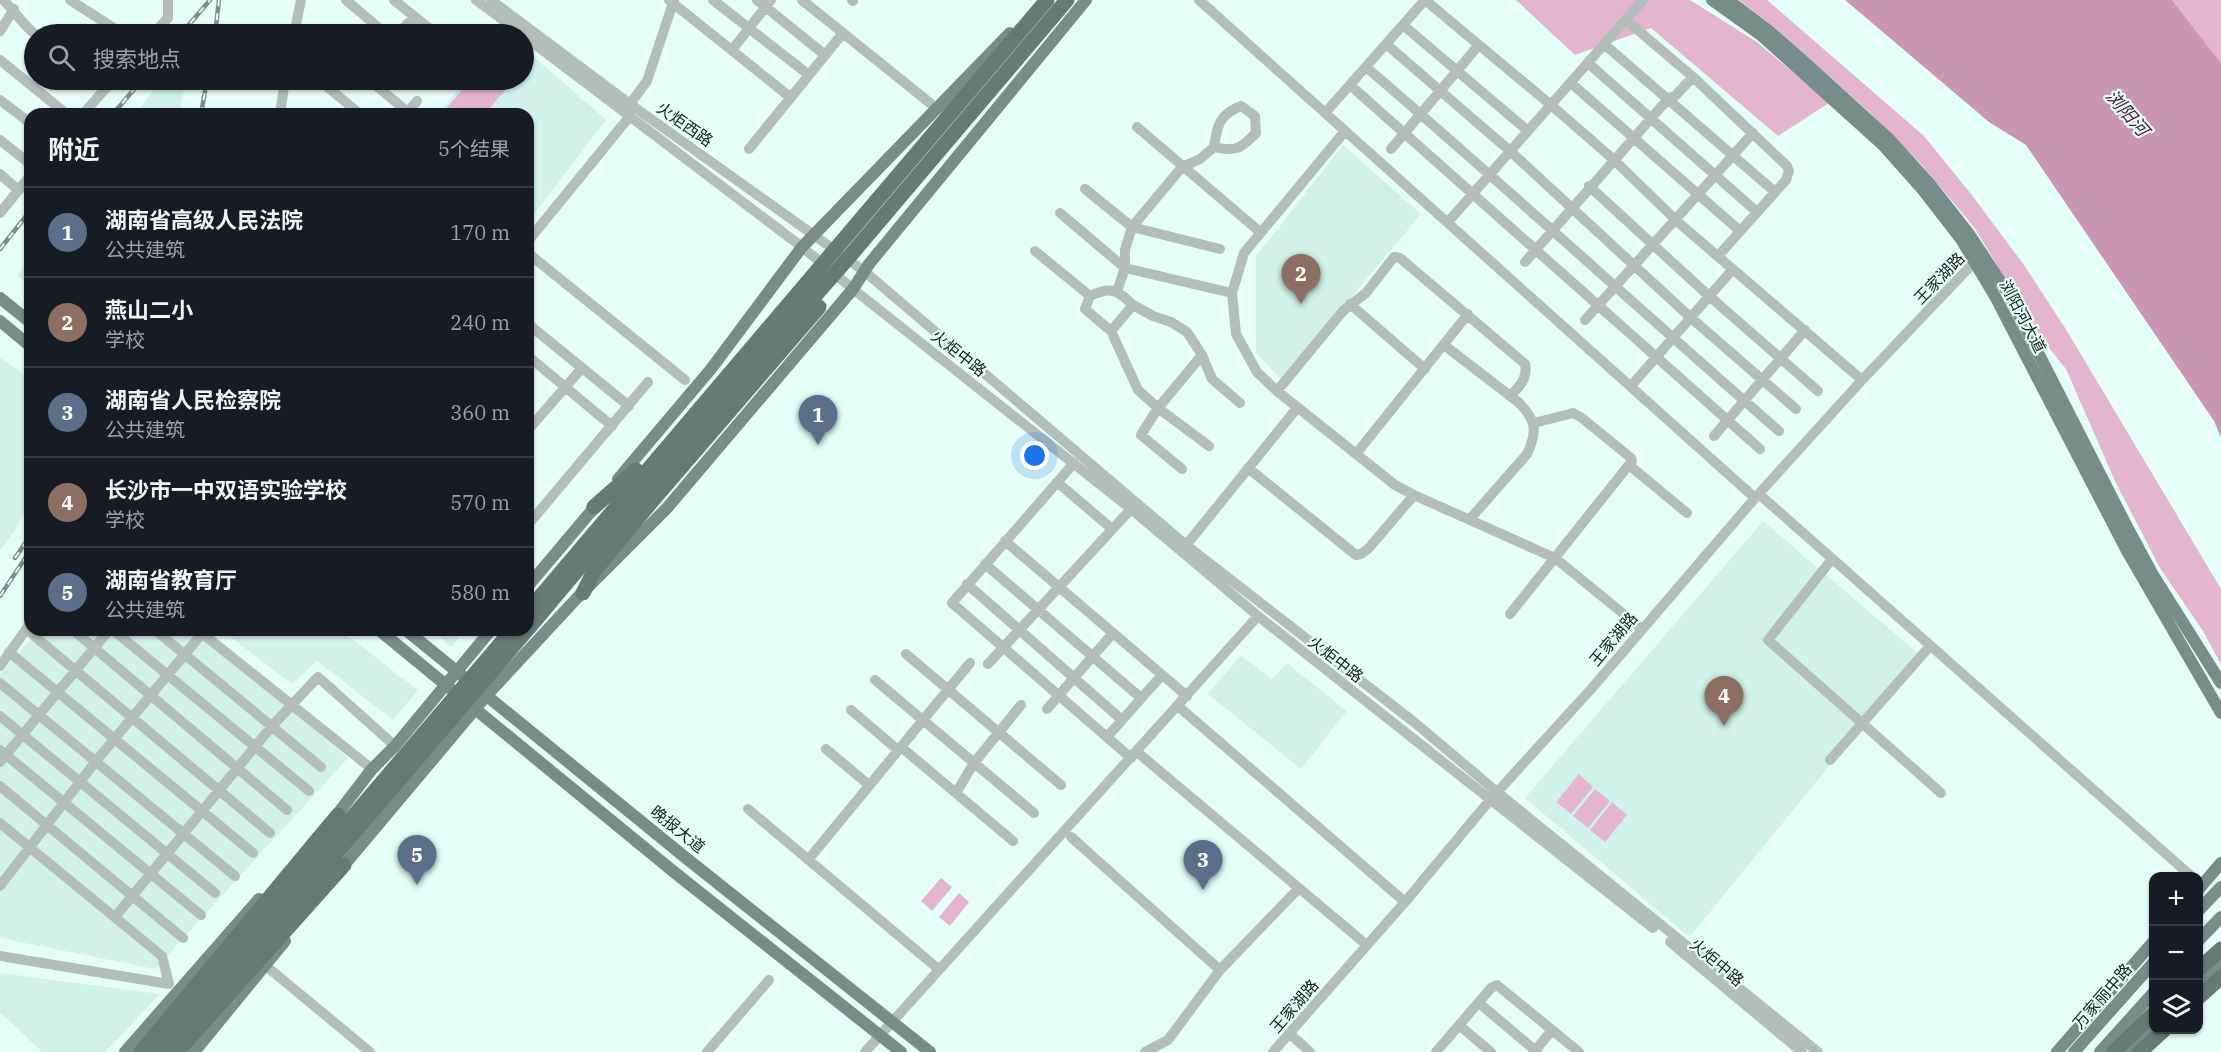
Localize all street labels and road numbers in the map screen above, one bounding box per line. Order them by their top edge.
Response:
street label: 火炬西路 [653,97,717,151]
street label: 王家湖路 [1910,248,1968,308]
street label: 浏阳河大道 [1995,276,2051,356]
street label: 火炬中路 [928,325,990,381]
street label: 王家湖路 [1585,608,1641,670]
street label: 火炬中路 [1305,631,1367,687]
street label: 晚报大道 [647,801,709,857]
street label: 火炬中路 [1686,934,1748,990]
street label: 万家丽中路 [2068,959,2136,1033]
street label: 王家湖路 [1265,975,1323,1037]

